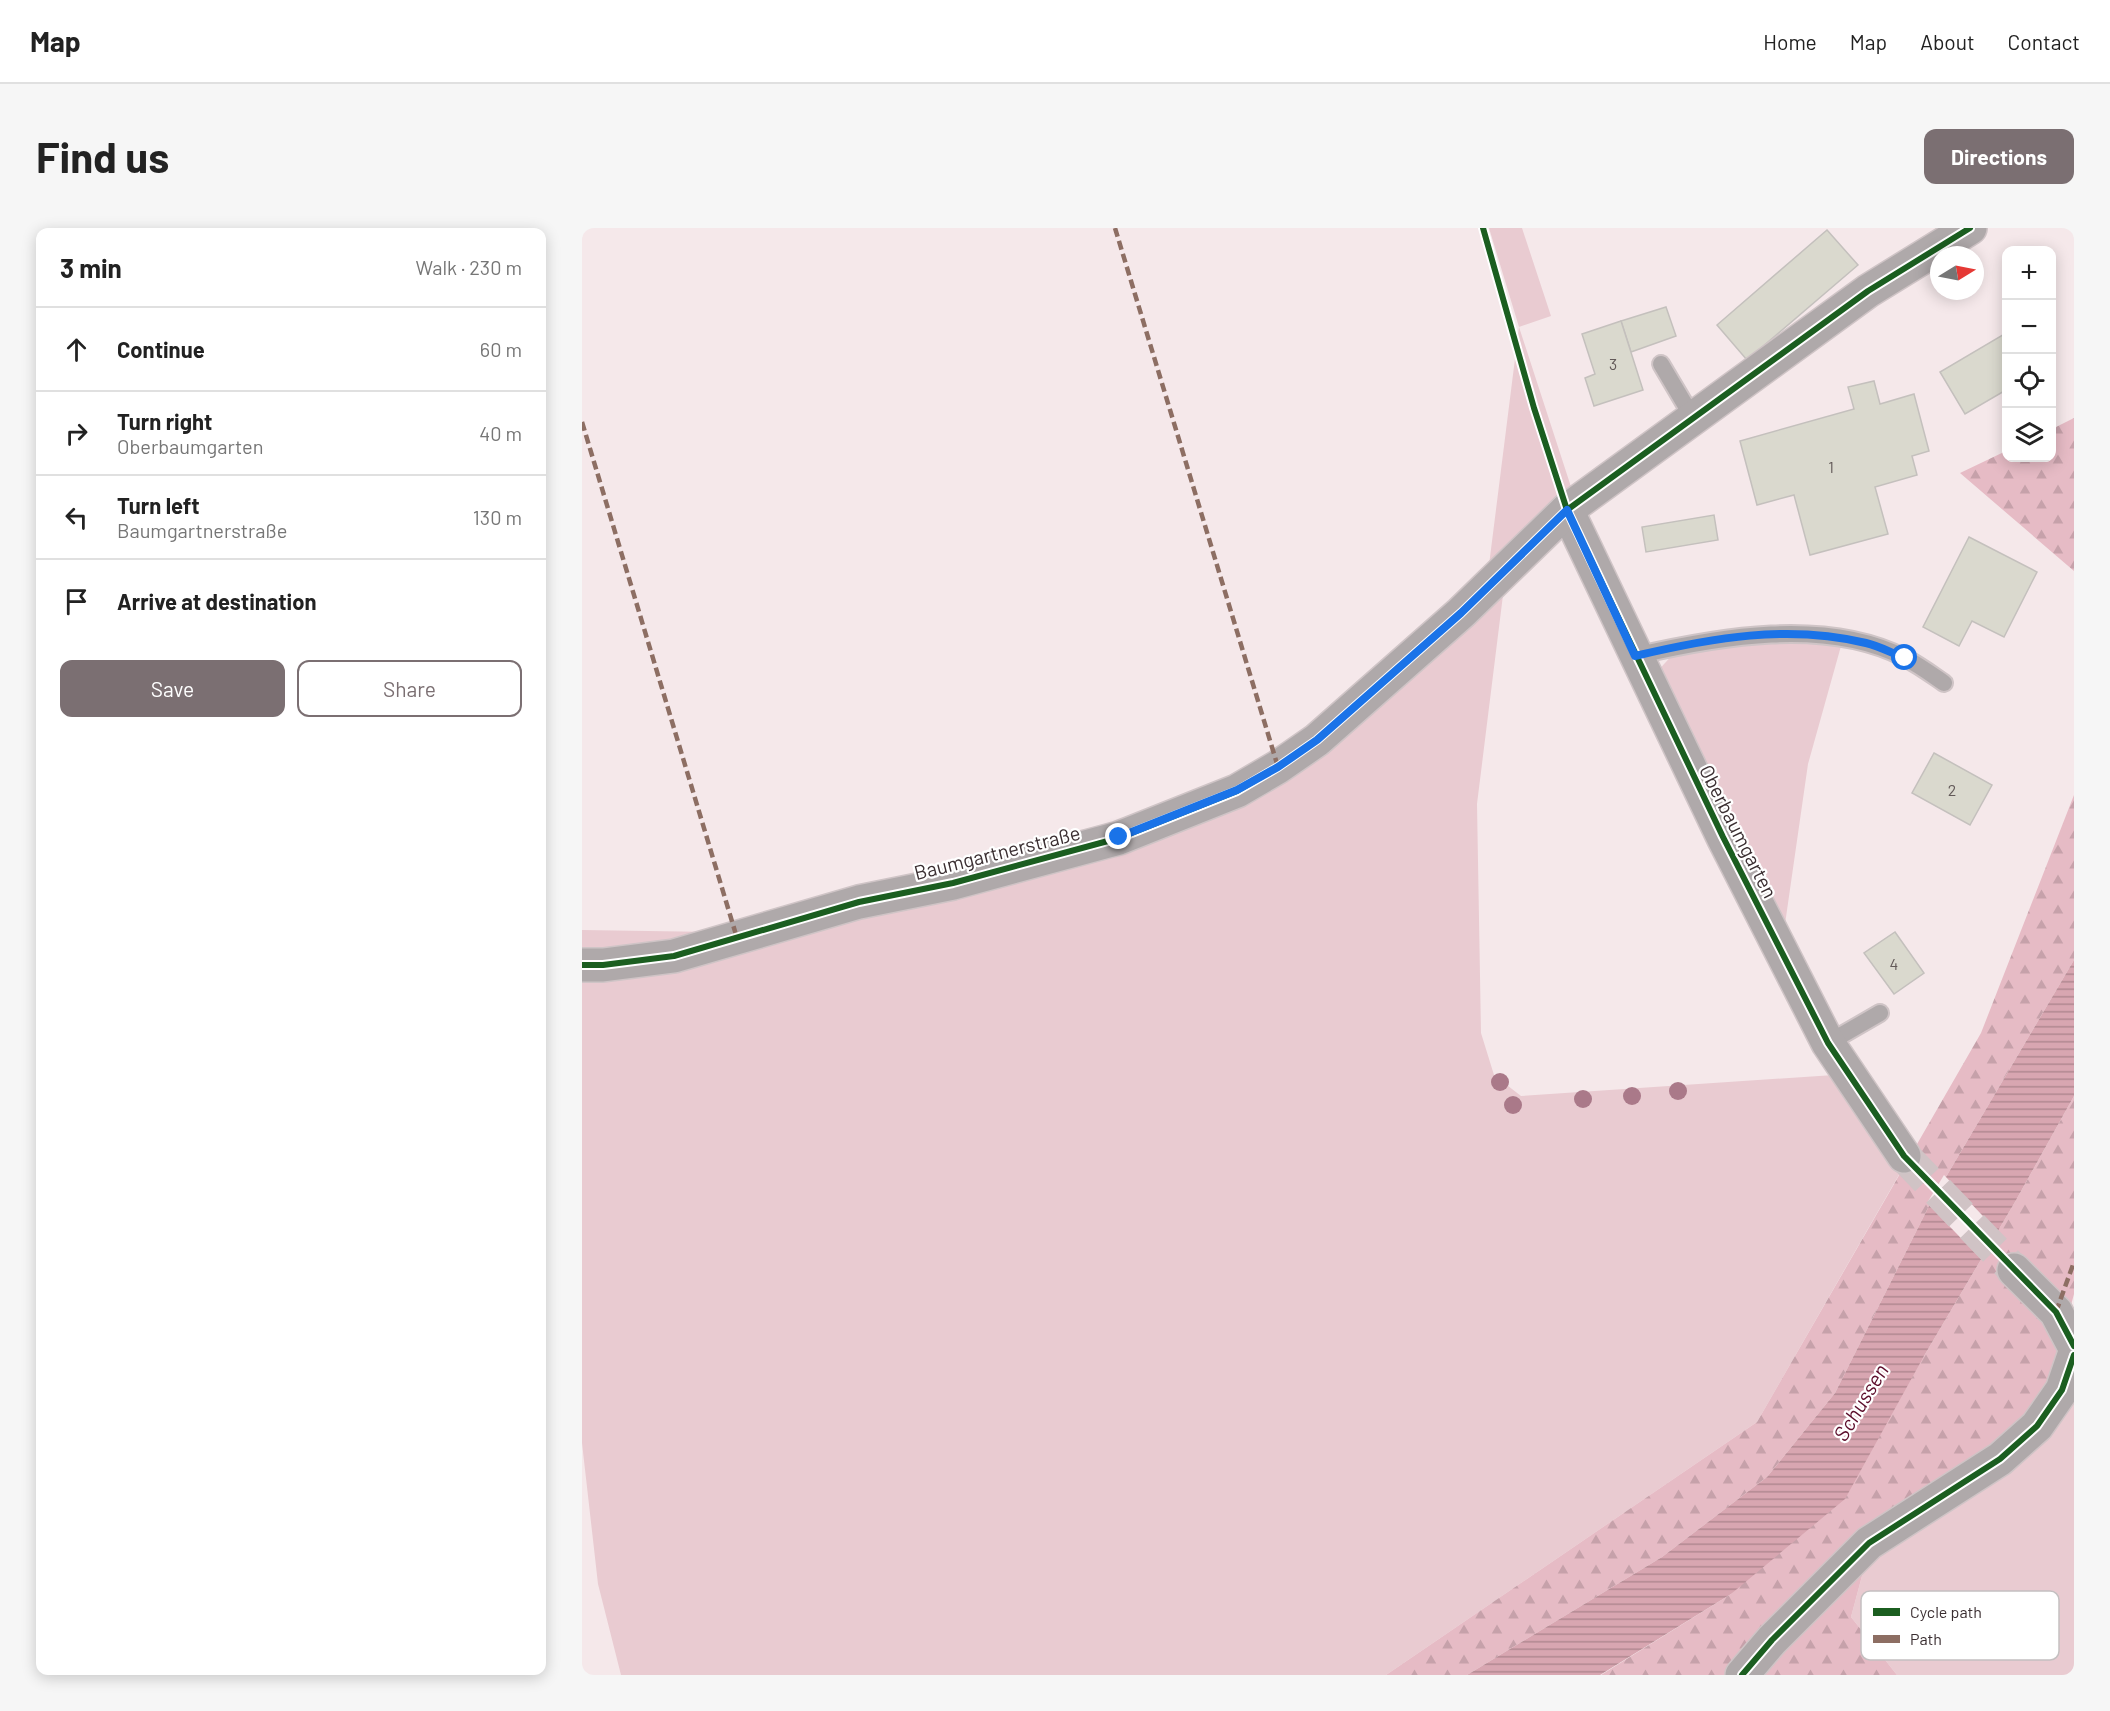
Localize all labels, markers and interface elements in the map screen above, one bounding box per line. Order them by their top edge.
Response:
text: Map [30,24,81,58]
text: Home [1763,29,1817,54]
text: Map [1850,29,1887,54]
text: About [1920,29,1975,54]
text: Contact [2008,29,2080,54]
button: Directions [1924,129,2074,184]
text: Find us [36,131,169,181]
north arrow [1930,246,1984,300]
map controls [2002,246,2056,462]
button: + [2002,246,2056,300]
text: 3 min [60,252,122,283]
text: Walk · 230 m [416,255,522,279]
button: − [2002,300,2056,354]
icon: ahead [60,333,93,366]
text: Continue [117,336,205,362]
text: 60 m [480,337,522,361]
house number: 3 [1609,354,1617,373]
button: locate [2002,354,2056,408]
text: Turn right [117,408,212,434]
button: layers [2002,408,2056,462]
icon: right [60,417,93,450]
text: 40 m [479,421,522,445]
text: Oberbaumgarten [117,434,263,458]
house number: 1 [1828,457,1834,476]
text: Turn left [117,492,200,518]
icon: left [60,501,93,534]
text: 130 m [473,505,522,529]
text: Baumgartnerstraße [117,518,287,542]
icon: arrive [60,585,93,618]
text: Arrive at destination [117,588,316,614]
route start [1891,644,1917,670]
button: Save [60,660,285,717]
button: Share [297,660,522,717]
street label: Oberbaumgarten [1695,760,1783,902]
house number: 2 [1948,780,1956,799]
street label: Baumgartnerstraße [911,820,1083,884]
route end [1105,823,1131,849]
house number: 4 [1890,954,1898,973]
water label: Schussen [1827,1359,1893,1445]
legend [1861,1591,2059,1660]
text: Cycle path [1910,1602,1982,1621]
text: Path [1910,1629,1942,1648]

